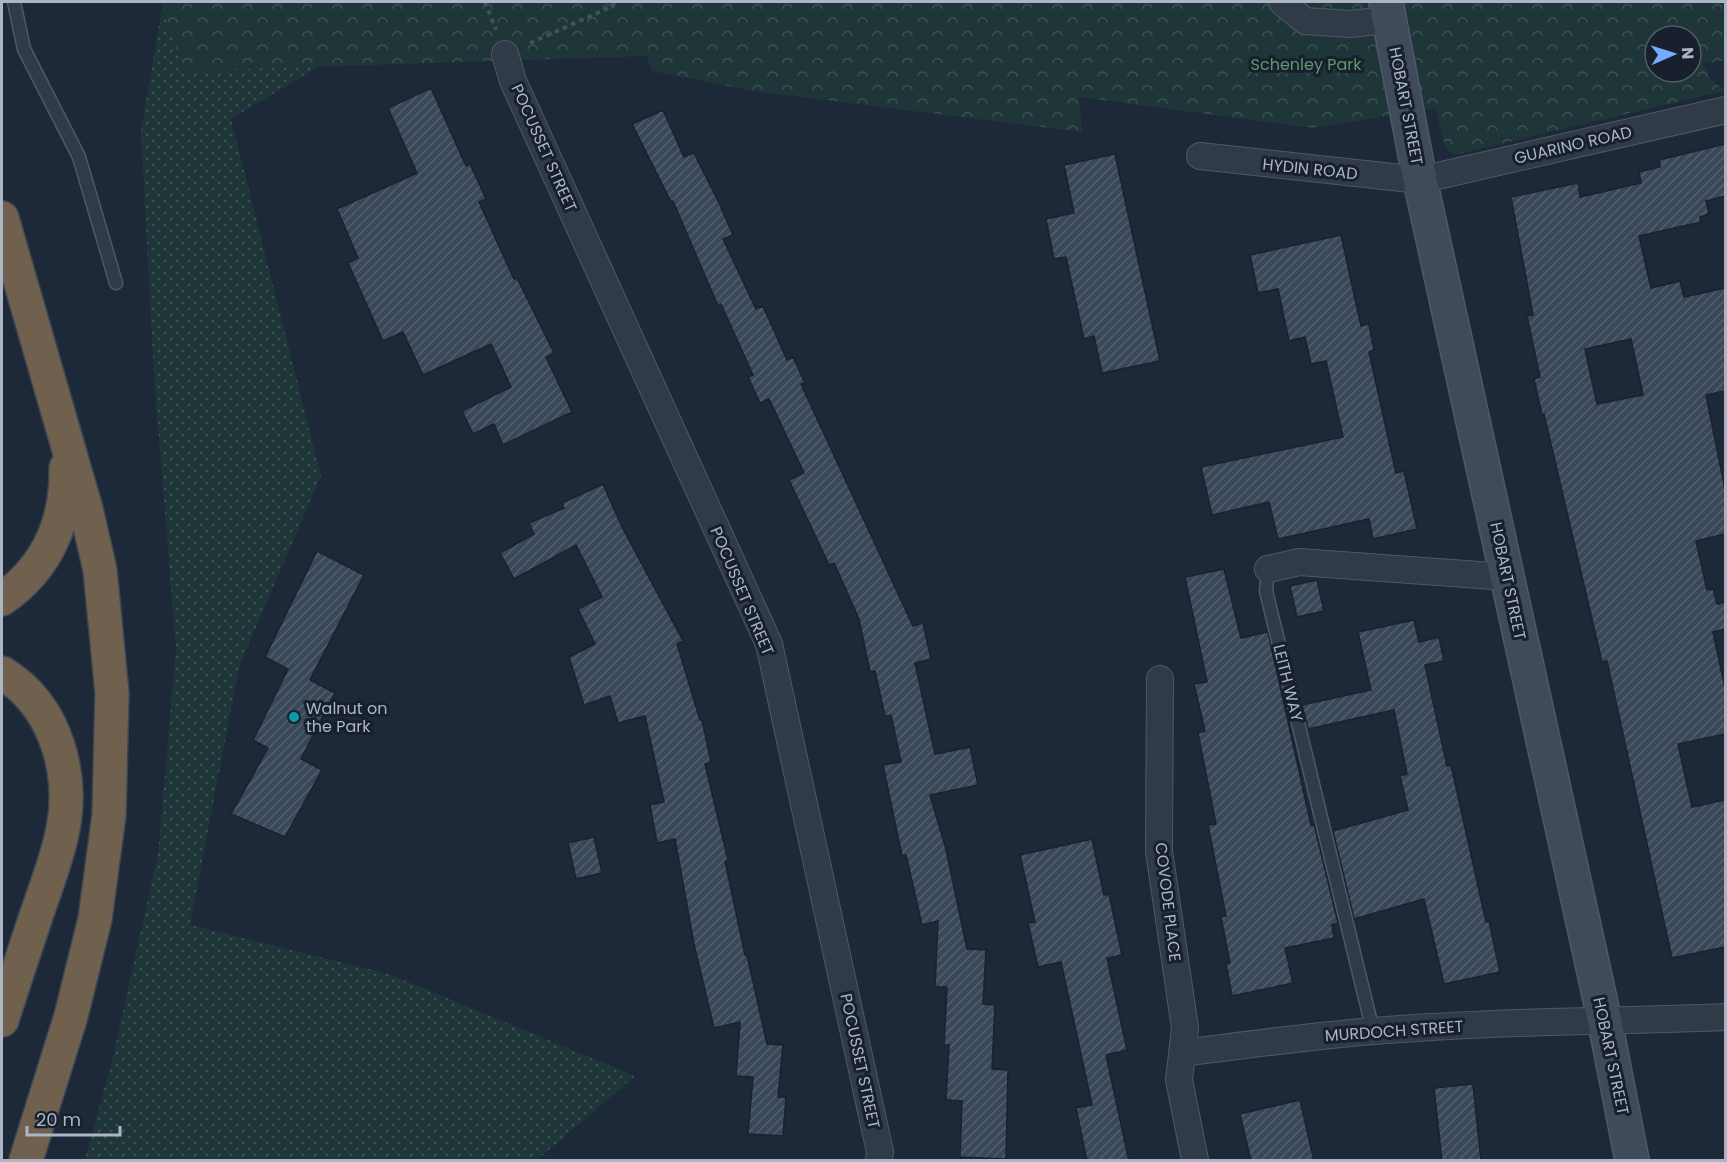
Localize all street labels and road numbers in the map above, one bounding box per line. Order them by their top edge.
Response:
street label: HOBART STREET [1383,45,1429,167]
street label: POCUSSET STREET [505,80,583,216]
street label: GUARINO ROAD [1512,120,1634,170]
street label: HYDIN ROAD [1261,153,1359,185]
street label: HOBART STREET [1484,520,1532,642]
street label: POCUSSET STREET [704,523,780,659]
street label: LEITH WAY [1267,642,1309,725]
street label: COVODE PLACE [1149,841,1187,963]
street label: POCUSSET STREET [834,991,886,1131]
street label: HOBART STREET [1587,995,1635,1117]
street label: MURDOCH STREET [1324,1015,1464,1047]

